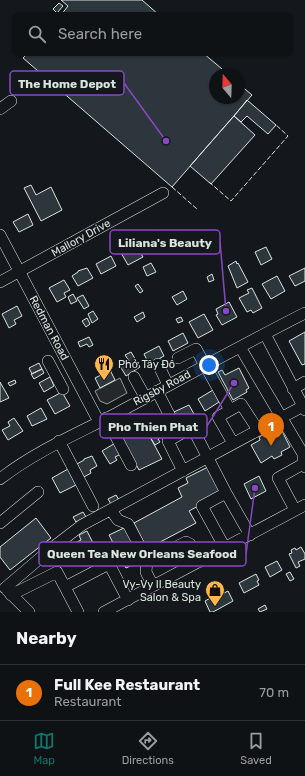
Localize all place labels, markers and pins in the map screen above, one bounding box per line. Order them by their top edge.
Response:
callout: The Home Depot [10,71,124,95]
callout: Liliana's Beauty [110,230,220,254]
restaurant icon: Phở Tây Đô [93,353,115,381]
place label: Phở Tây Đô [118,358,175,371]
pin: 1 [258,413,284,446]
callout: Pho Thien Phat [100,414,207,438]
callout: Queen Tea New Orleans Seafood [39,542,246,566]
place label: Vy-Vy II Beauty Salon & Spa [123,578,201,604]
shop icon: Vy-Vy II Beauty Salon & Spa [204,579,226,607]

